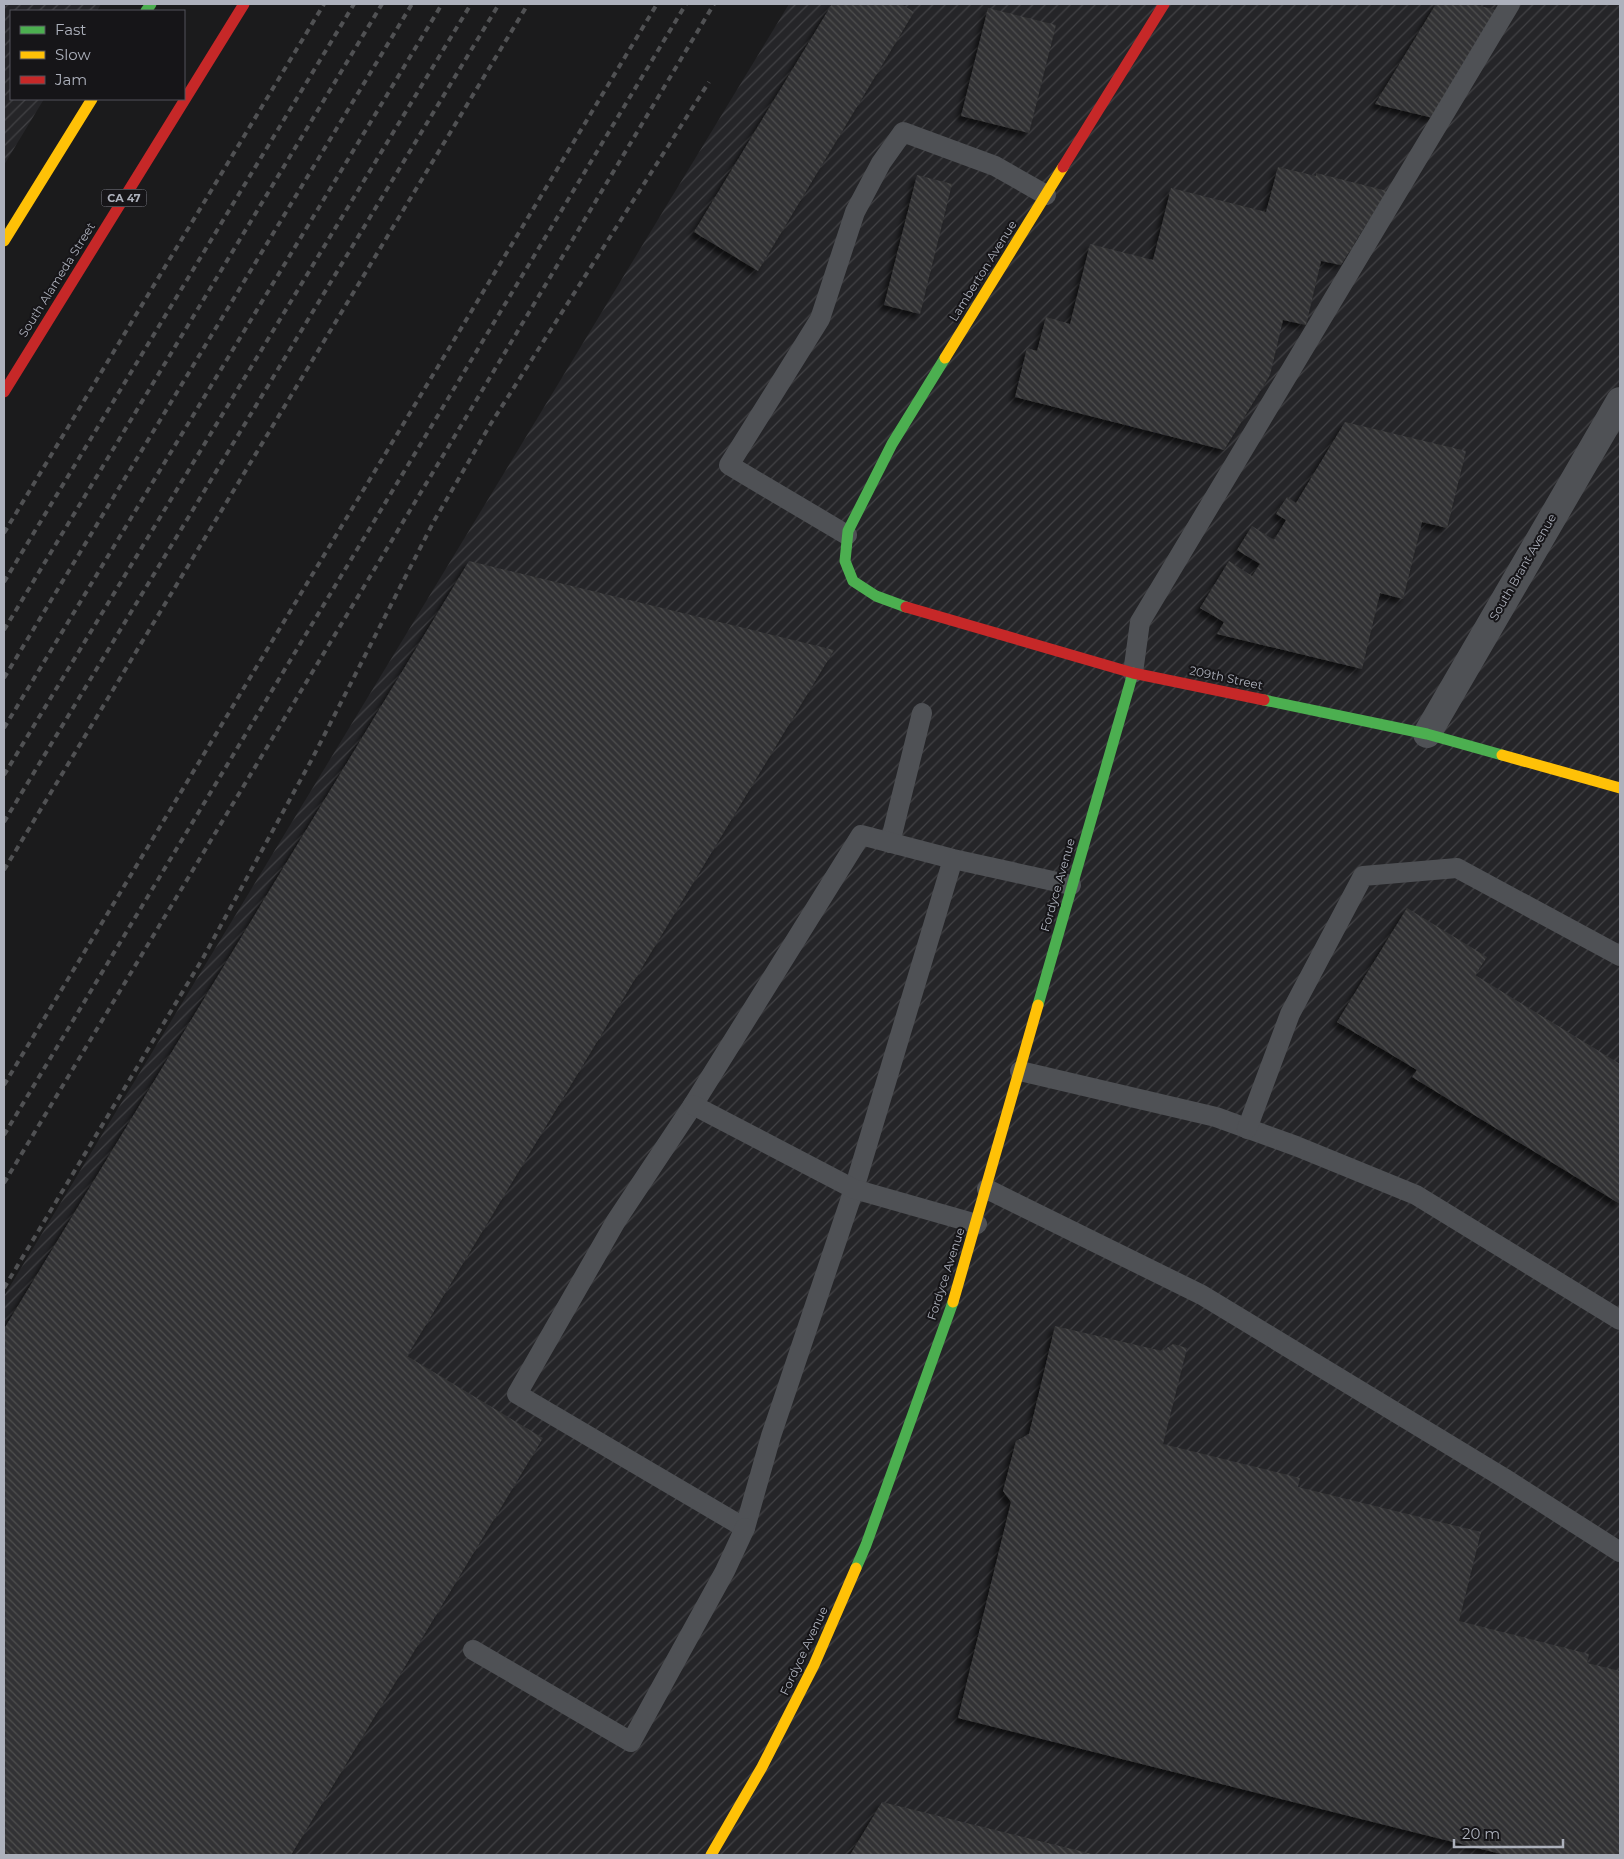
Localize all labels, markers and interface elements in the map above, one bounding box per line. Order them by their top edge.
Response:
legend [10,10,185,100]
text: Fast [55,20,86,39]
text: Slow [55,45,91,64]
text: Jam [54,70,87,89]
road number: CA 47 [102,190,146,207]
street label: Lamberton Avenue [945,218,1020,324]
street label: South Alameda Street [15,219,98,340]
street label: South Brant Avenue [1486,511,1559,623]
street label: 209th Street [1188,662,1264,693]
street label: Fordyce Avenue [1037,837,1078,933]
street label: Fordyce Avenue [924,1226,968,1322]
street label: Fordyce Avenue [776,1604,831,1698]
scale bar [1454,1816,1563,1848]
text: 20 m [1462,1824,1500,1843]

